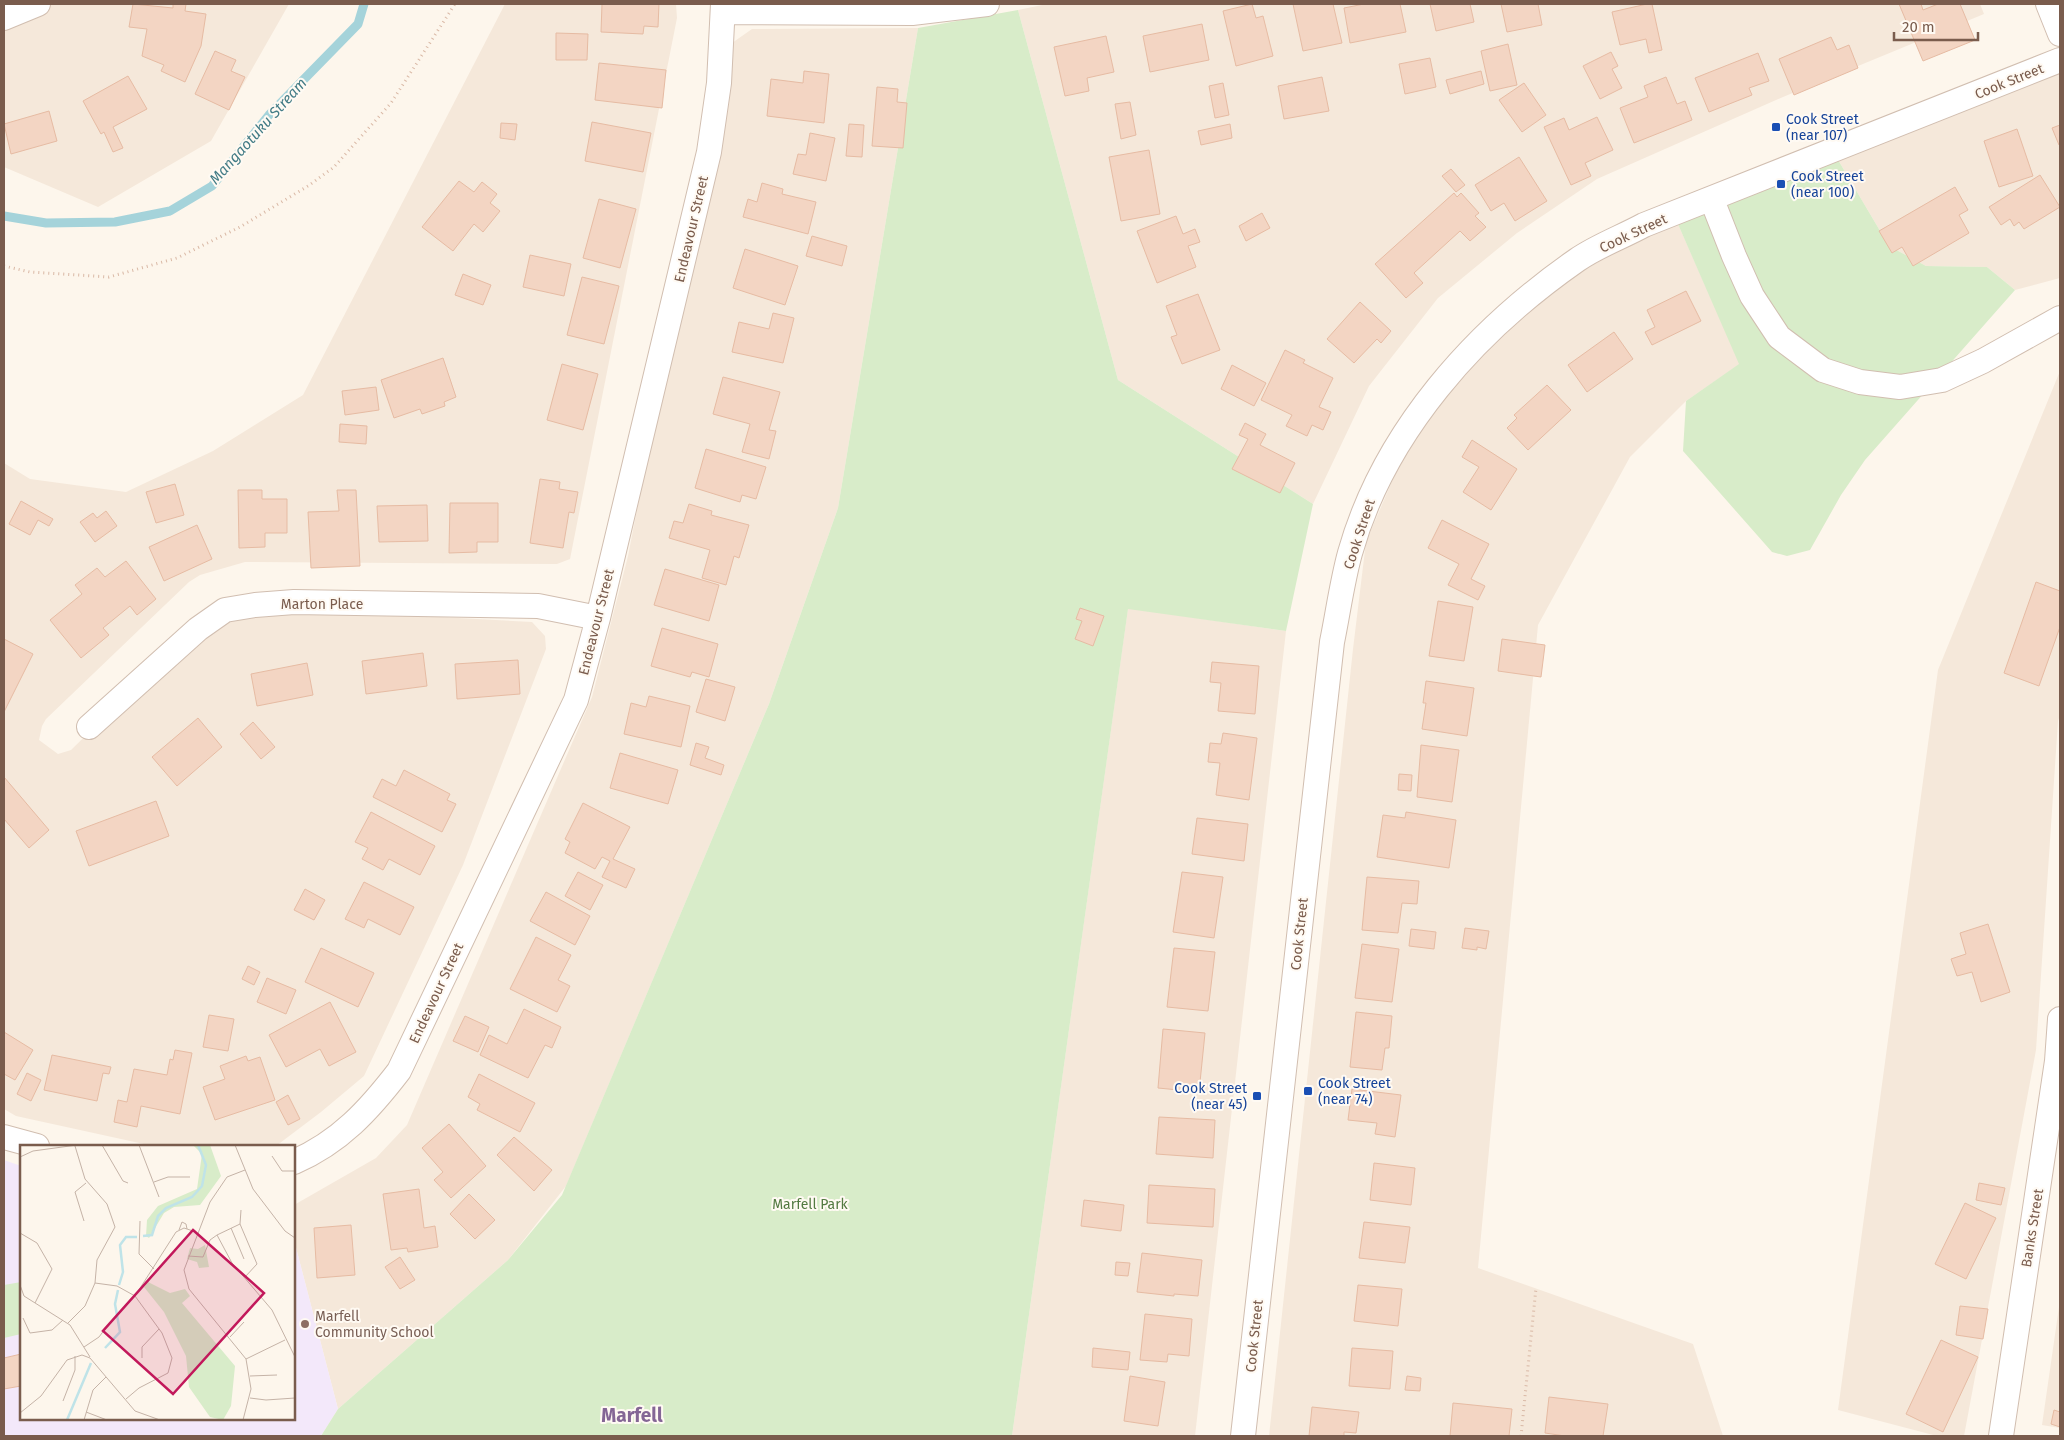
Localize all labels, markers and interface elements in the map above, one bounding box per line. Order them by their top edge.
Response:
scale bar [1894,10,1978,42]
text: 20 m [1902,18,1935,36]
street label: Cook Street [1972,60,2047,103]
water label: Mangaotuku Stream [205,74,311,188]
place label: Cook Street (near 107) [1786,111,1860,144]
marker: Cook Street (near 107) [1770,121,1782,133]
place label: Cook Street (near 100) [1791,168,1865,201]
street label: Endeavour Street [671,173,712,284]
marker: Cook Street (near 100) [1775,178,1787,190]
street label: Cook Street [1597,210,1671,257]
street label: Cook Street [1340,496,1379,571]
street label: Endeavour Street [575,566,618,677]
street label: Marton Place [281,596,363,613]
street label: Cook Street [1287,896,1312,971]
street label: Endeavour Street [406,939,468,1046]
place label: Cook Street (near 74) [1318,1075,1392,1108]
place label: Cook Street (near 45) [1174,1080,1248,1113]
marker: Cook Street (near 74) [1302,1085,1314,1097]
marker: Cook Street (near 45) [1251,1090,1263,1102]
inset map [20,1145,295,1420]
street label: Banks Street [2018,1186,2047,1269]
park label: Marfell Park [772,1196,849,1213]
street label: Cook Street [1242,1298,1267,1373]
place label: Marfell Community School [315,1308,434,1341]
marker: Marfell Community School [299,1318,311,1330]
district label: Marfell [601,1404,663,1427]

